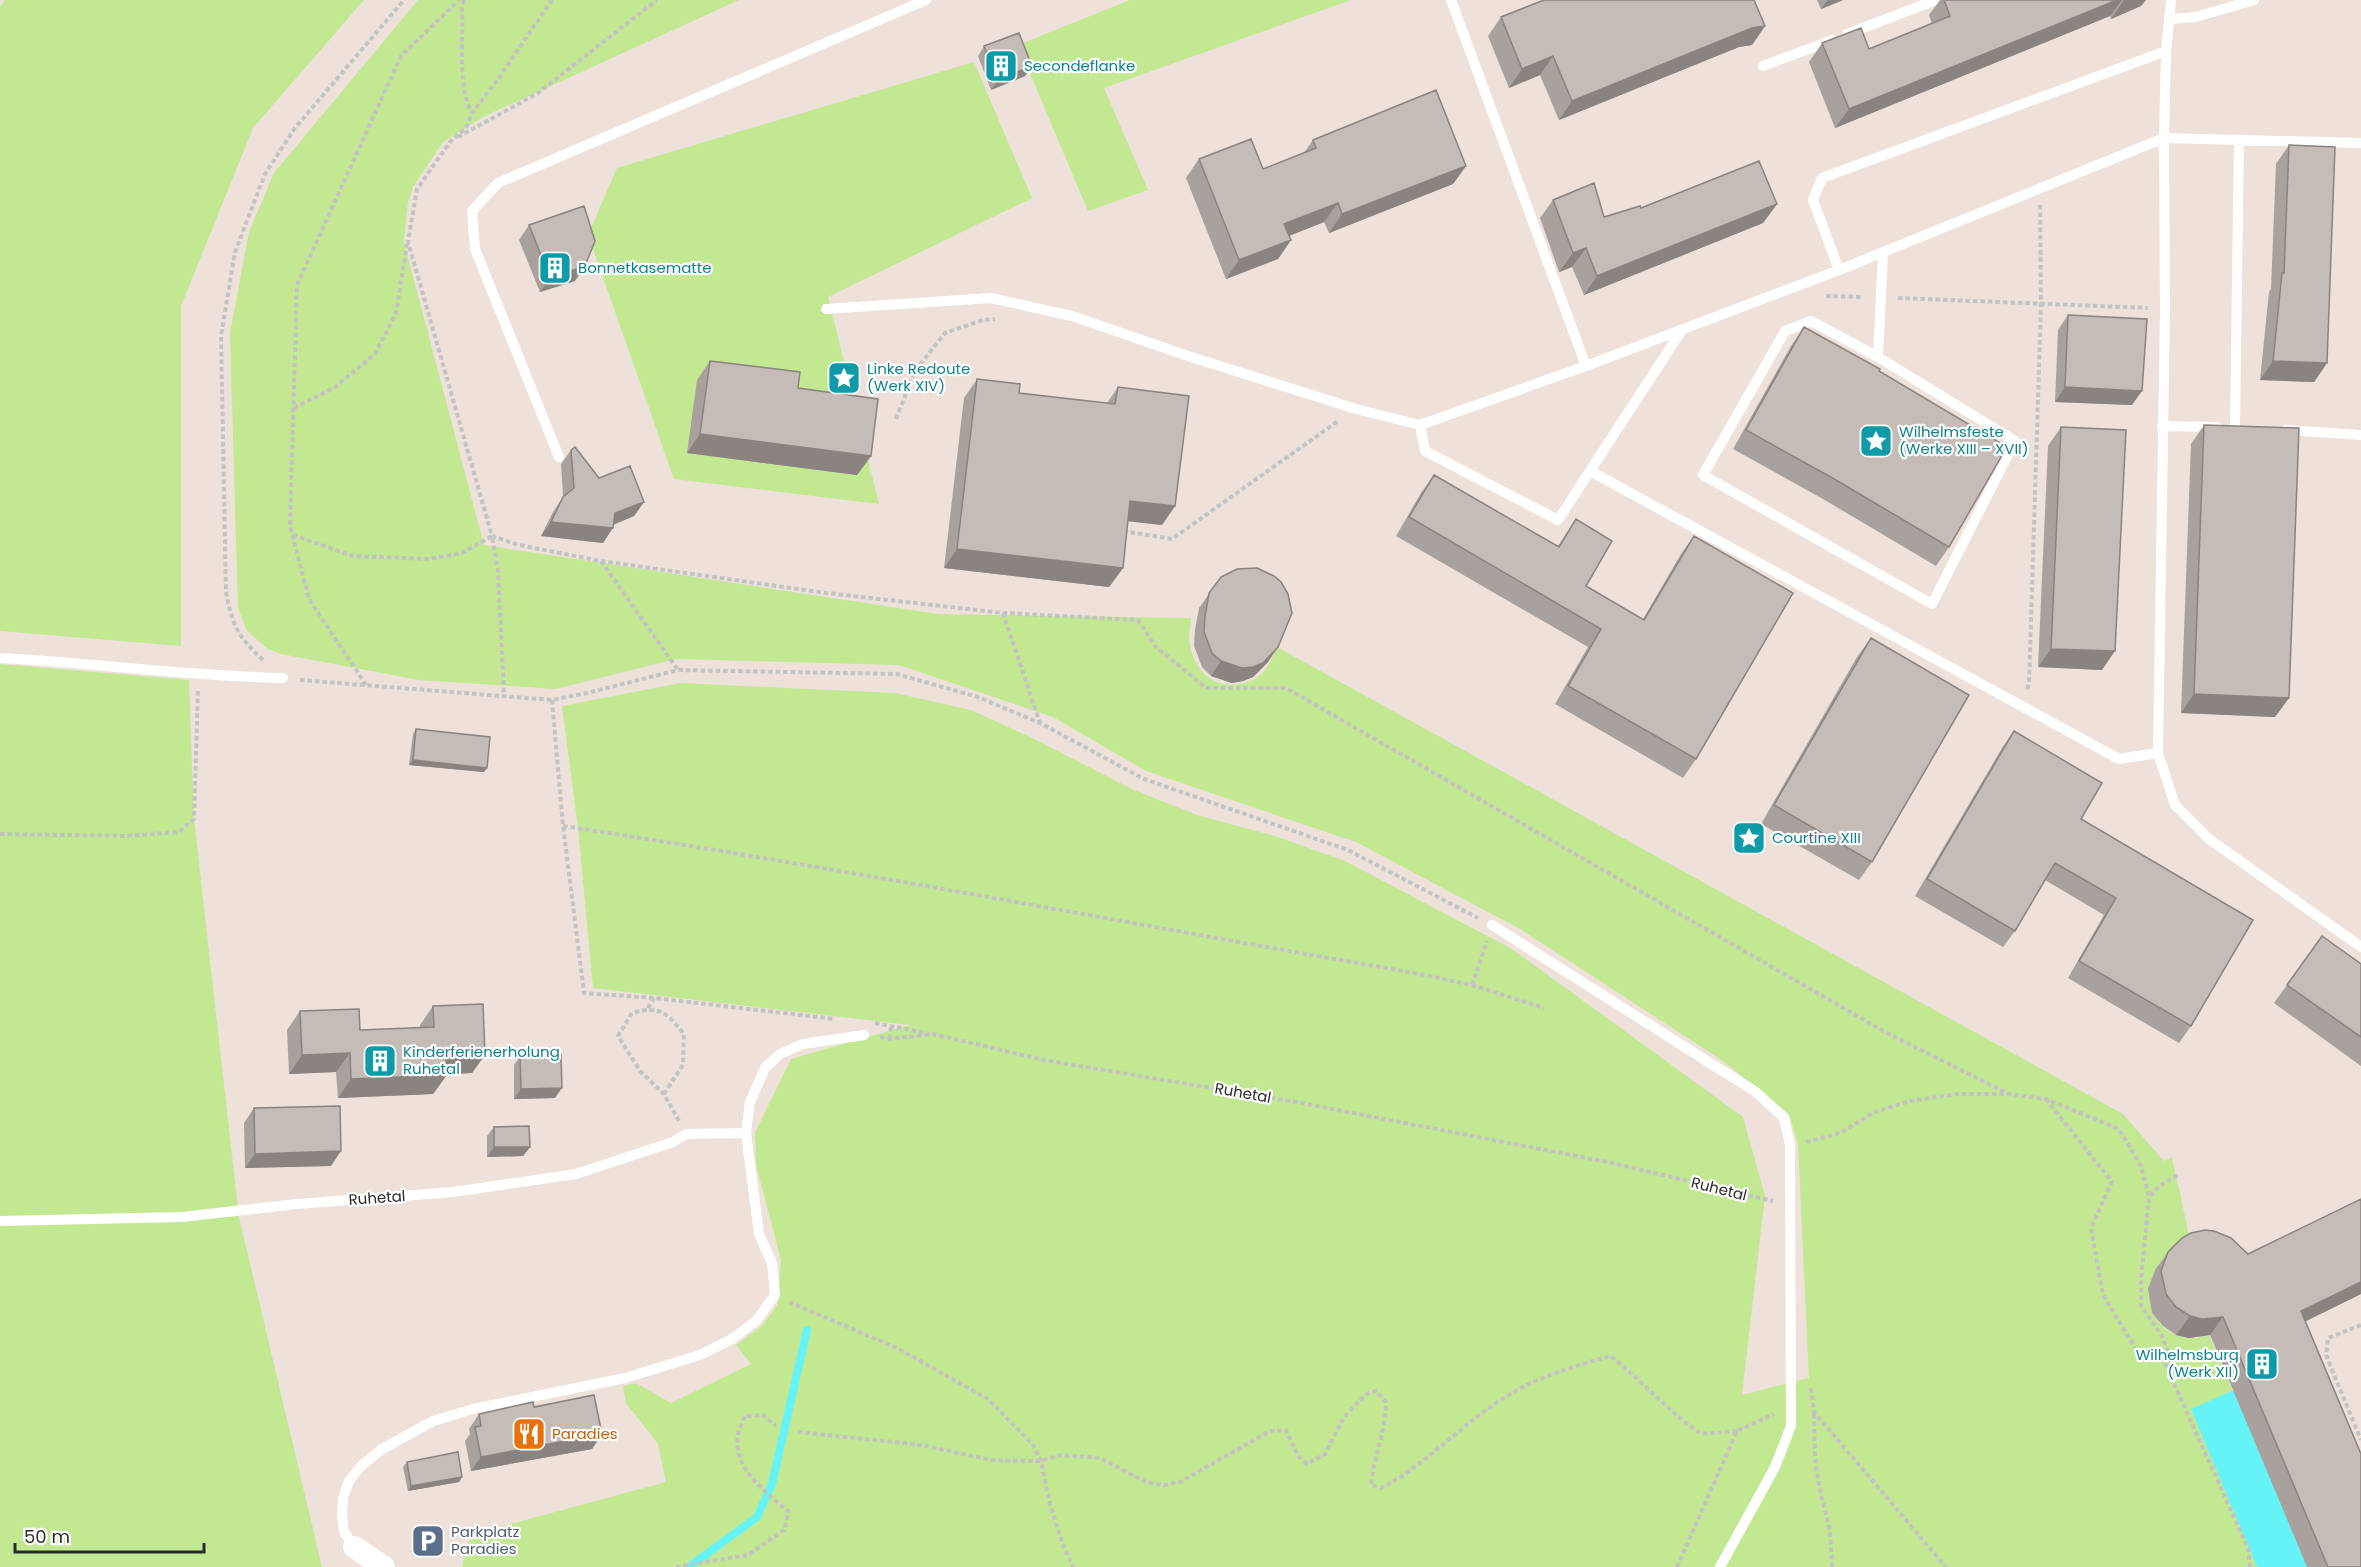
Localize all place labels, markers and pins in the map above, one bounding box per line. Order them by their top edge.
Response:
building icon: Secondeflanke [983,48,1019,84]
place label: Secondeflanke [1024,55,1135,76]
building icon: Bonnetkasematte [537,250,573,286]
place label: Bonnetkasematte [578,257,712,278]
place label: Linke Redoute (Werk XIV) [867,358,970,396]
place icon: Linke Redoute (Werk XIV) [826,360,862,396]
place label: Wilhelmsfeste (Werke XIII – XVII) [1899,421,2029,459]
place icon: Wilhelmsfeste (Werke XIII – XVII) [1858,423,1894,459]
place icon: Courtine XIII [1731,820,1767,856]
place label: Courtine XIII [1772,827,1861,848]
place label: Kinderferienerholung Ruhetal [403,1041,560,1079]
building icon: Kinderferienerholung Ruhetal [362,1043,398,1079]
place label: Wilhelmsburg (Werk XII) [2136,1344,2239,1382]
building icon: Wilhelmsburg (Werk XII) [2244,1346,2280,1382]
restaurant icon: Paradies [511,1416,547,1452]
place label: Paradies [552,1423,618,1444]
place label: Parkplatz Paradies [451,1521,520,1559]
parking icon: Parkplatz Paradies [410,1523,446,1559]

